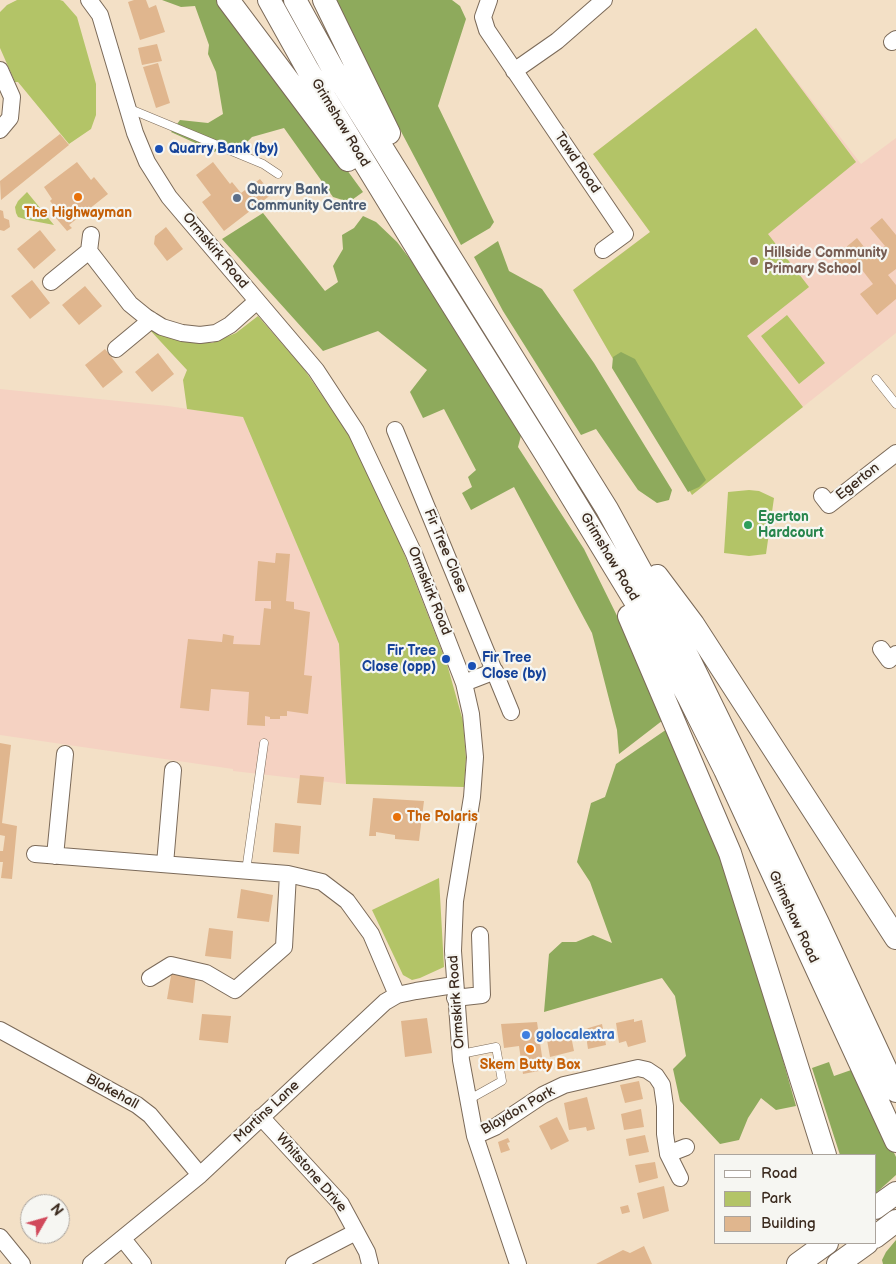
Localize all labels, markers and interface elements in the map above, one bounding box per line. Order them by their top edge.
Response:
street label: Grimshaw Road [307,76,373,170]
street label: Tawd Road [551,129,603,197]
place label: Quarry Bank (by) [169,141,278,157]
marker: Quarry Bank (by) [153,143,165,155]
place label: Quarry Bank Community Centre [247,182,366,214]
marker: The Highwayman [72,191,84,203]
marker: Quarry Bank Community Centre [231,192,243,204]
place label: The Highwayman [24,205,132,221]
street label: Ormskirk Road [178,210,252,292]
place label: Hillside Community Primary School [764,245,887,278]
marker: Hillside Community Primary School [748,255,760,267]
street label: Egerton [833,460,883,504]
street label: Fir Tree Close [420,507,470,595]
place label: Egerton Hardcourt [758,509,824,542]
street label: Grimshaw Road [576,510,642,604]
marker: Egerton Hardcourt [742,519,754,531]
street label: Ormskirk Road [404,544,454,638]
place label: Fir Tree Close (opp) [362,643,436,676]
place label: Fir Tree Close (by) [482,650,547,682]
marker: Fir Tree Close (opp) [440,653,452,665]
marker: Fir Tree Close (by) [466,660,478,672]
place label: The Polaris [407,809,478,825]
marker: The Polaris [391,811,403,823]
street label: Grimshaw Road [764,868,822,966]
street label: Ormskirk Road [445,955,469,1049]
place label: golocalextra [536,1027,615,1043]
marker: golocalextra [520,1029,532,1041]
marker: Skem Butty Box [524,1043,536,1055]
place label: Skem Butty Box [480,1057,580,1073]
street label: Blakehall [83,1071,141,1113]
street label: Martins Lane [231,1078,303,1146]
street label: Blaydon Park [478,1083,558,1139]
street label: Whitstone Drive [272,1130,350,1216]
legend [714,1154,876,1244]
text: Road [761,1164,797,1183]
text: Park [761,1189,791,1208]
north arrow [20,1194,70,1244]
text: N [46,1201,66,1219]
text: Building [761,1214,816,1233]

